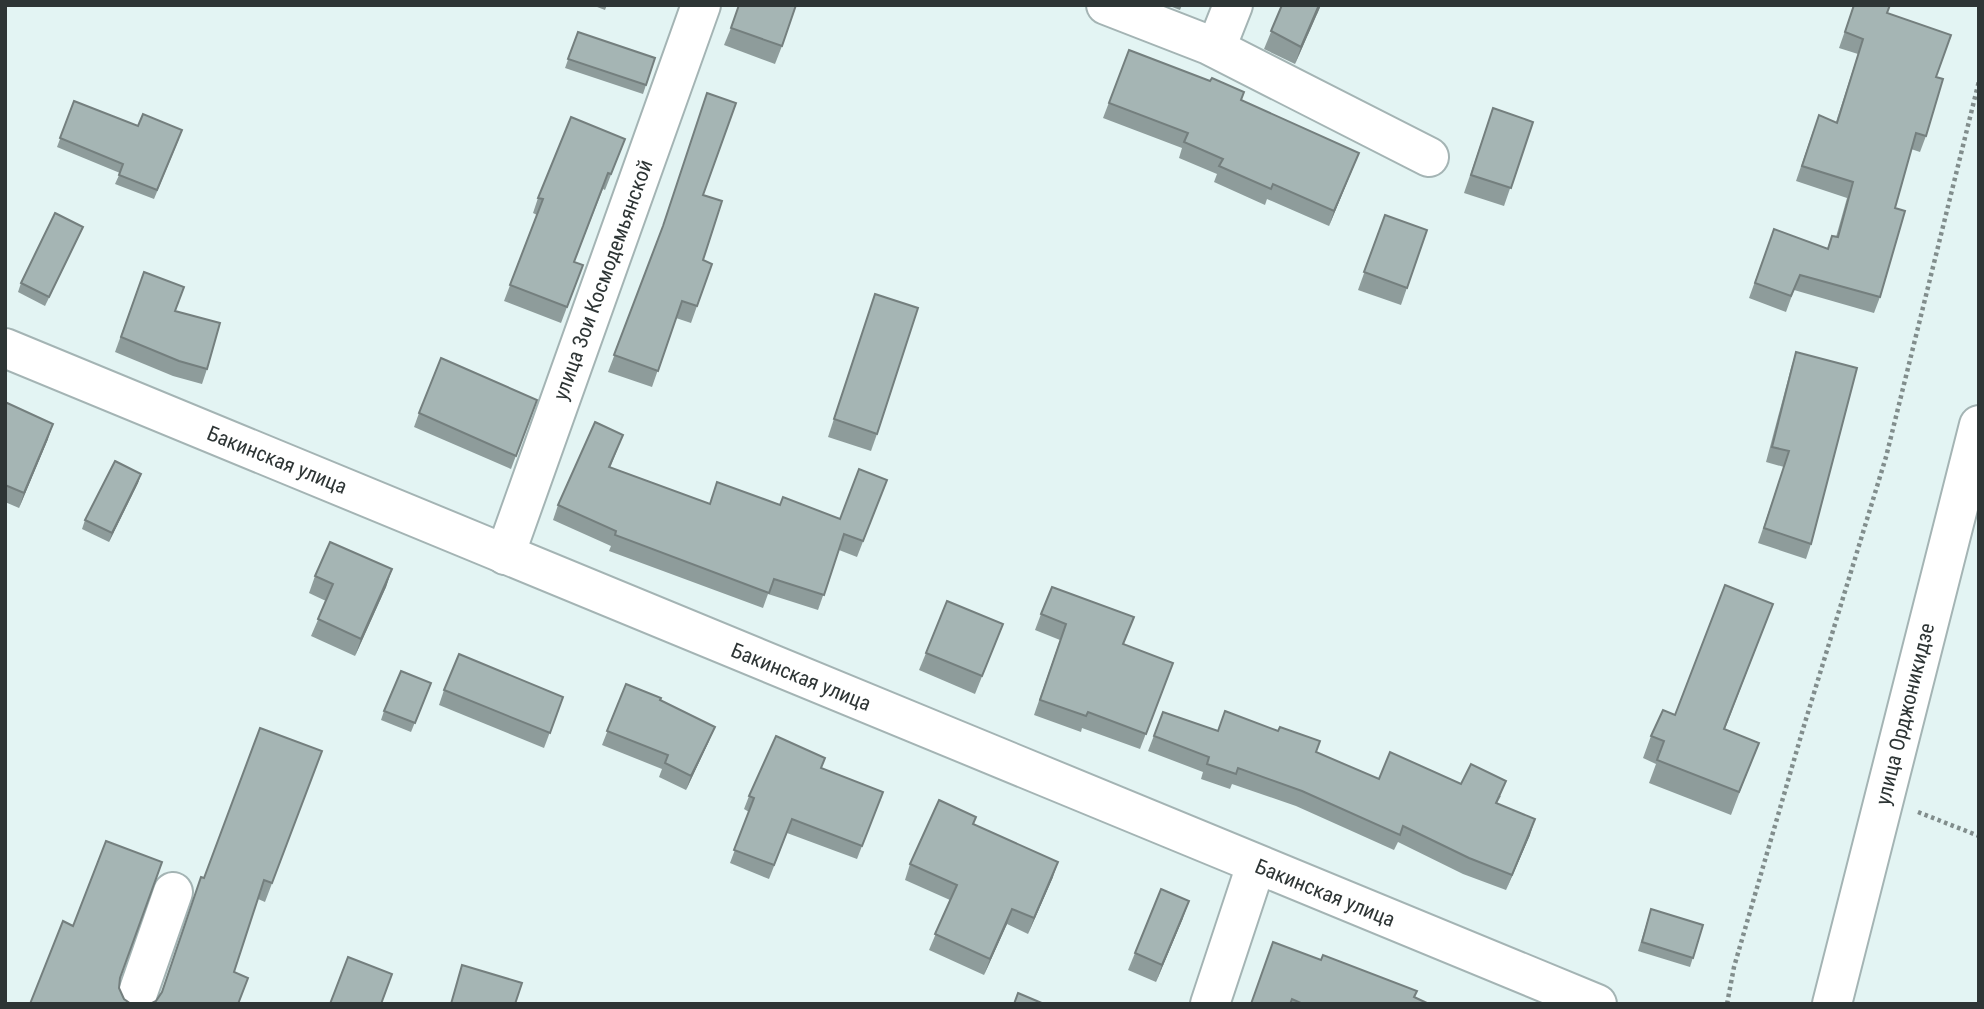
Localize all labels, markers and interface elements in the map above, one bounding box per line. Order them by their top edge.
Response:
street label: улица Зои Космодемьянской [548,157,658,403]
street label: Бакинская улица [204,421,350,499]
street label: улица Орджоникидзе [1871,620,1939,807]
street label: Бакинская улица [728,638,874,716]
street label: Бакинская улица [1252,854,1398,932]

